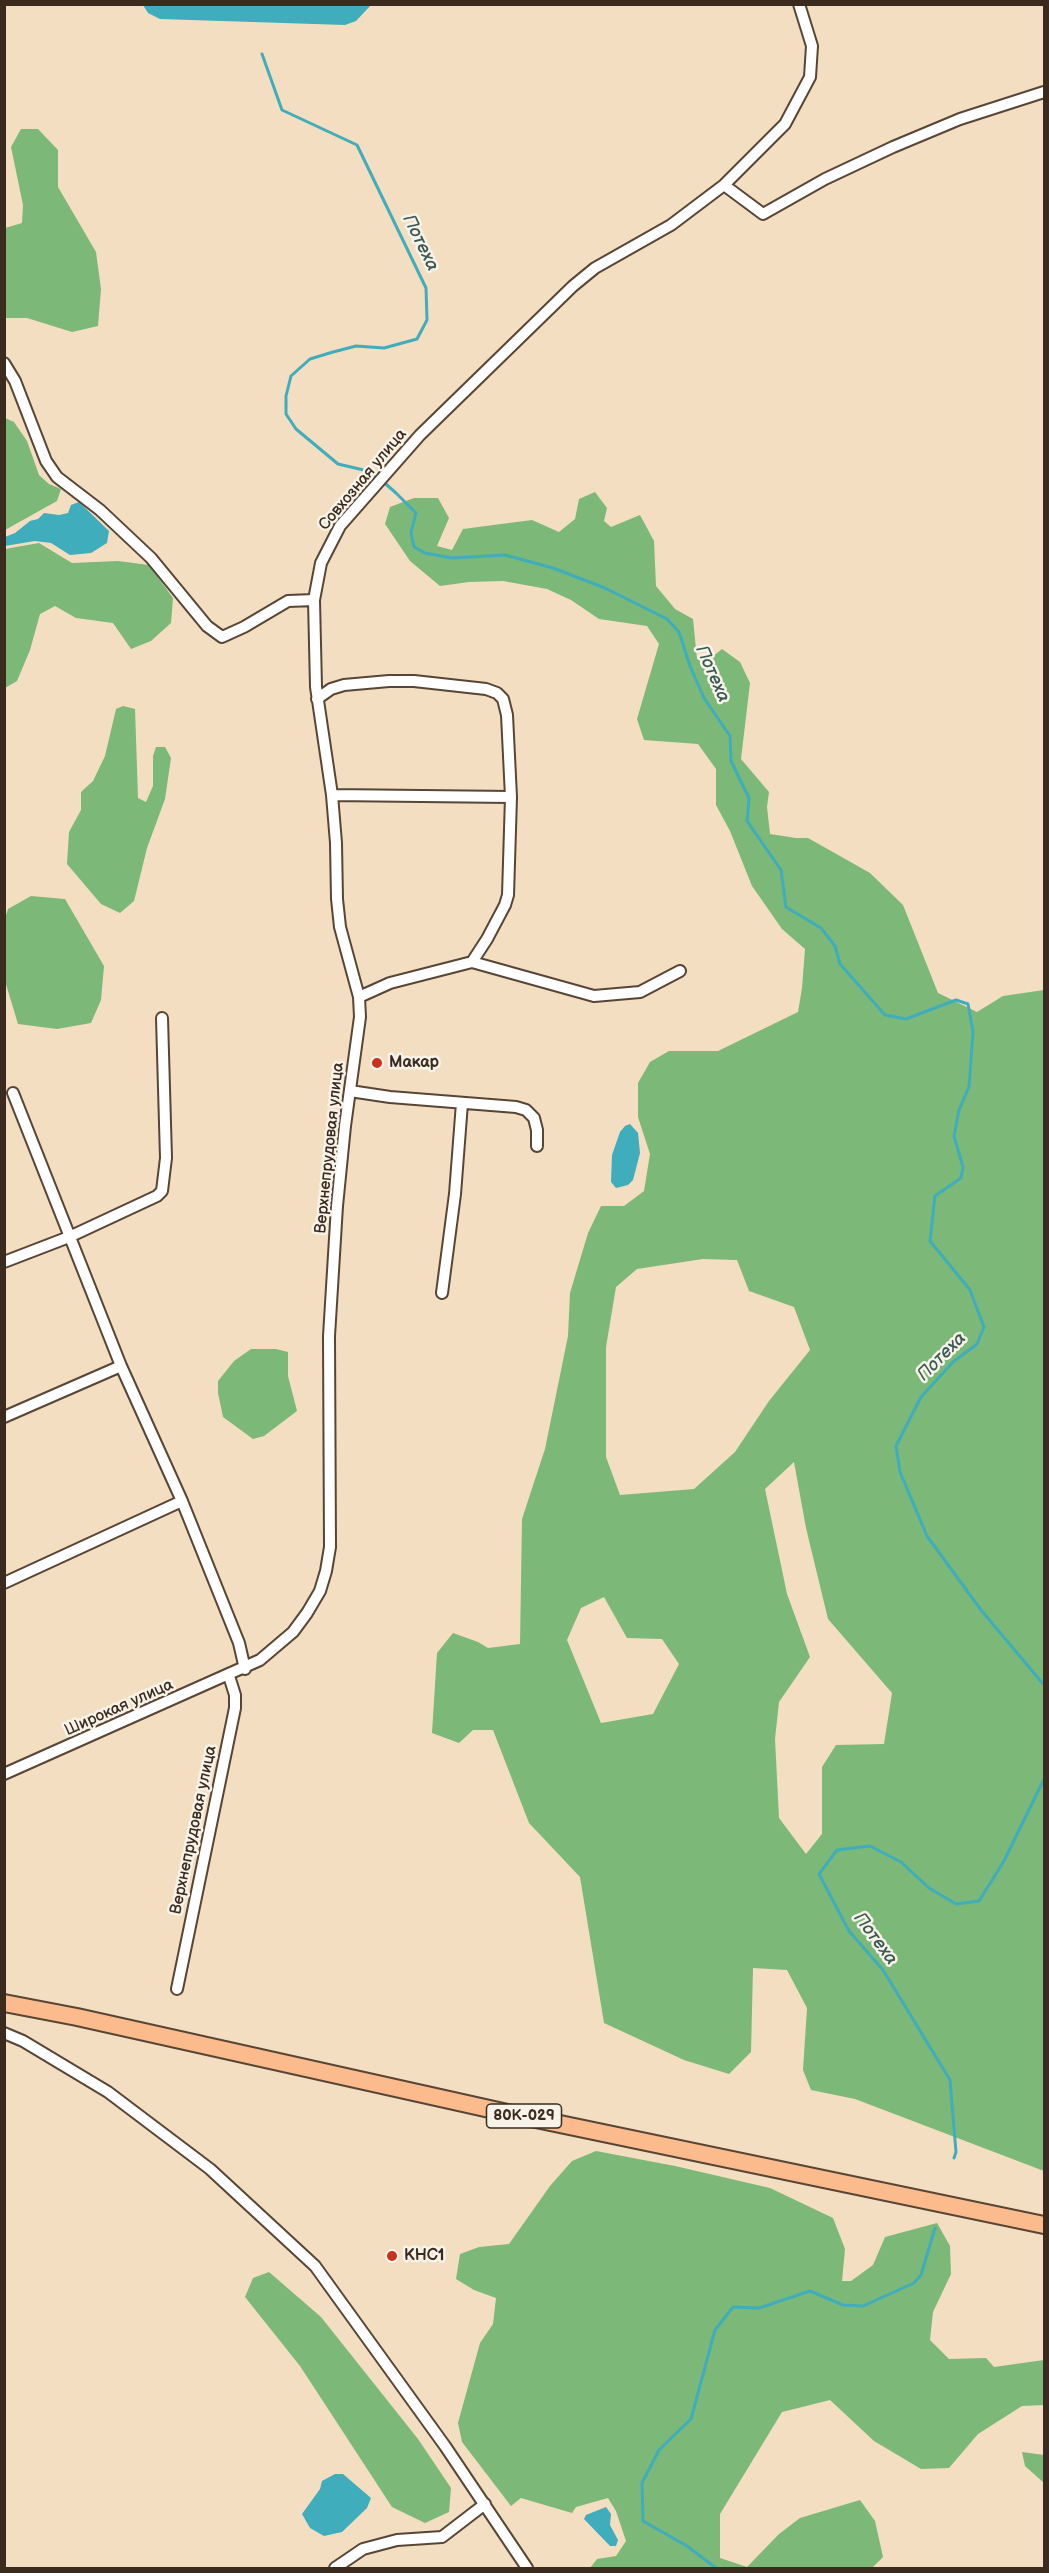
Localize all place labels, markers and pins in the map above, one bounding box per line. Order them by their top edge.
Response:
place label: Макар [389,1053,439,1073]
marker: Макар [370,1056,384,1070]
place label: КНС1 [404,2246,445,2266]
marker: КНС1 [385,2249,399,2263]

